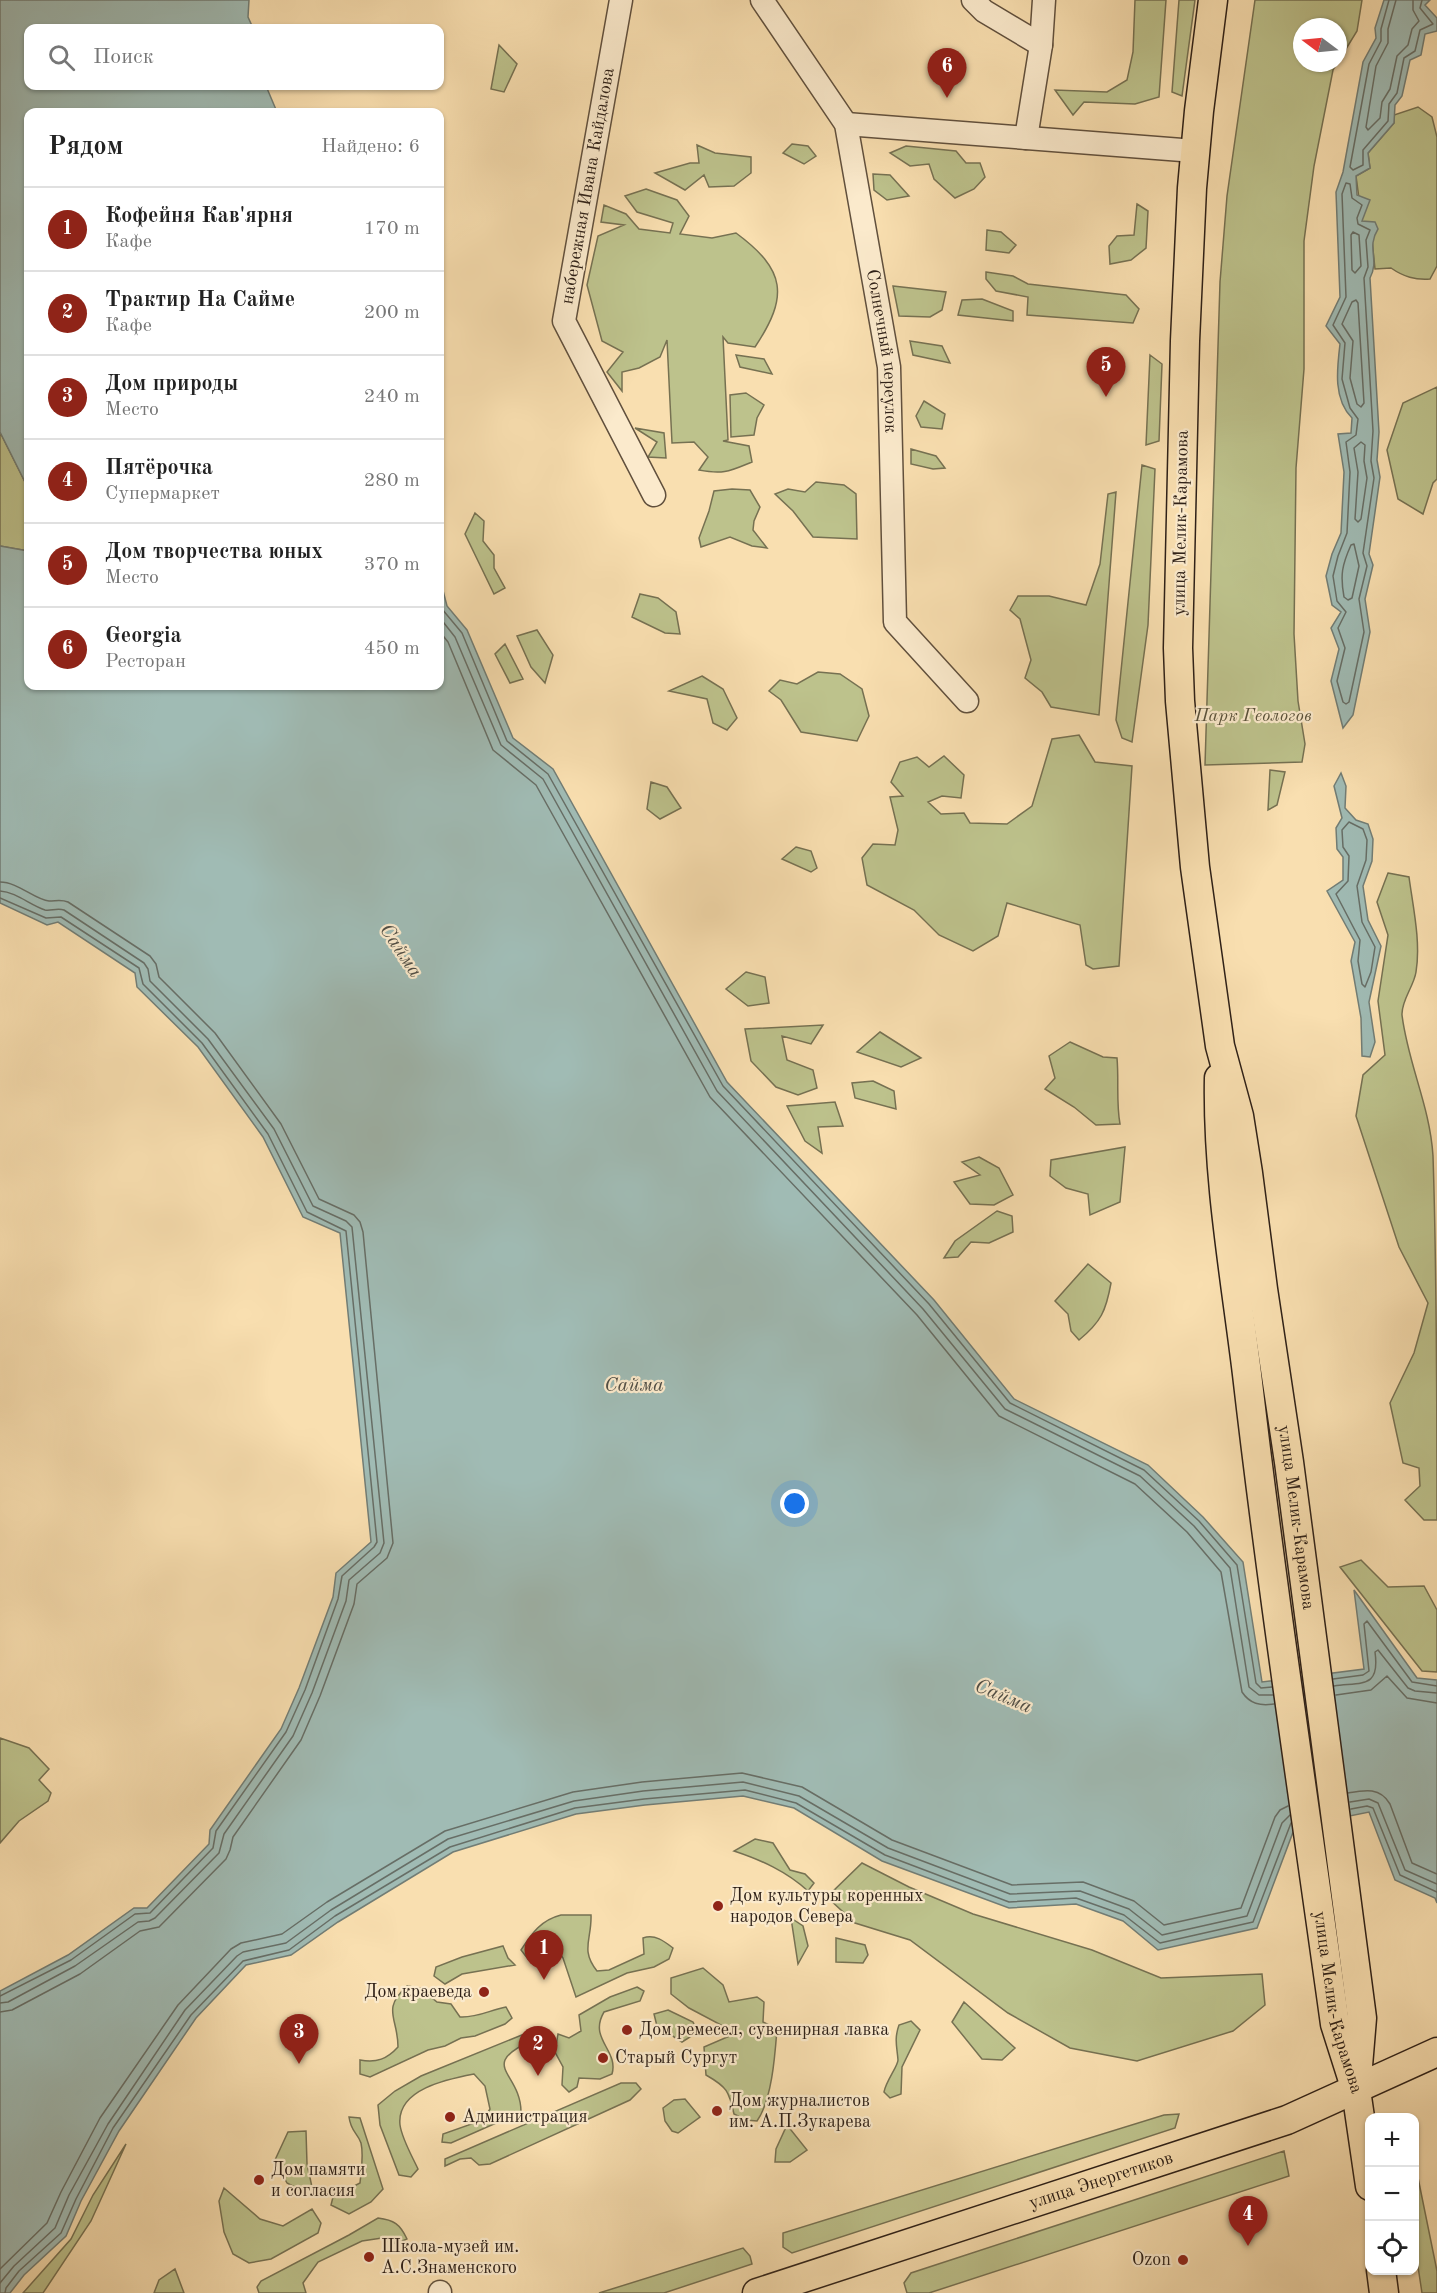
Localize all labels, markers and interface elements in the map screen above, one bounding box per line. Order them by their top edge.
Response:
north arrow [1293,18,1347,72]
search box [24,24,444,90]
icon: search [45,41,78,74]
text: Поиск [93,46,154,68]
pin: 6 [928,48,966,98]
street label: набережная Ивана Кайдалова [558,66,618,306]
text: Рядом [48,134,123,160]
text: Найдено: 6 [321,137,420,157]
text: Кофейня Кав'ярня [105,205,293,227]
text: 1 [62,219,73,239]
text: 170 m [364,219,420,239]
text: Кафе [105,232,152,252]
street label: Солнечный переулок [863,268,900,433]
text: Трактир На Сайме [105,289,295,311]
text: 2 [62,303,73,323]
text: 200 m [364,303,420,323]
text: Кафе [105,316,152,336]
pin: 5 [1086,348,1126,397]
text: Дом природы [105,373,238,395]
text: 3 [62,387,73,407]
text: 240 m [364,387,420,407]
text: Место [105,400,159,420]
street label: улица Мелик-Карамова [1170,430,1192,616]
text: Пятёрочка [105,457,213,479]
text: 4 [62,471,73,491]
text: 280 m [364,471,420,491]
text: Супермаркет [105,484,220,504]
text: Дом творчества юных [105,541,323,563]
text: 5 [62,555,73,575]
text: 370 m [364,555,420,575]
text: Место [105,568,159,588]
text: Georgia [105,625,182,647]
text: 6 [62,639,73,659]
text: 450 m [364,639,420,659]
text: Ресторан [105,652,186,672]
park label: Парк Геологов [1193,707,1312,725]
water label: Сайма [375,921,425,982]
water label: Сайма [604,1376,664,1396]
street label: улица Мелик-Карамова [1275,1424,1317,1611]
your location [780,1489,809,1518]
water label: Сайма [972,1676,1035,1718]
place label: Дом культуры коренных народов Севера [730,1887,924,1926]
marker: Дом культуры коренных народов Севера [711,1899,725,1913]
street label: улица Мелик-Карамова [1310,1910,1366,2096]
pin: 1 [524,1930,564,1980]
place label: Дом краеведа [364,1983,472,2001]
marker: Дом краеведа [477,1985,491,1999]
pin: 3 [280,2014,318,2064]
place label: Дом ремесел, сувенирная лавка [639,2021,889,2039]
marker: Дом ремесел, сувенирная лавка [620,2023,634,2037]
pin: 2 [518,2026,558,2076]
place label: Старый Сургут [615,2049,737,2067]
marker: Старый Сургут [596,2051,610,2065]
place label: Дом журналистов им. А.П.Зукарева [729,2092,871,2131]
marker: Дом журналистов им. А.П.Зукарева [710,2104,724,2118]
place label: Администрация [462,2108,588,2126]
marker: Администрация [443,2110,457,2124]
map controls [1365,2113,1419,2275]
button: + [1365,2113,1419,2167]
street label: улица Энергетиков [1027,2149,1175,2213]
place label: Дом памяти и согласия [271,2161,365,2200]
button: − [1365,2167,1419,2221]
marker: Дом памяти и согласия [252,2173,266,2187]
pin: 4 [1228,2196,1268,2246]
button: locate [1365,2221,1419,2275]
place label: Школа-музей им. А.С.Знаменского [381,2238,519,2277]
marker: Школа-музей им. А.С.Знаменского [362,2250,376,2264]
place label: Ozon [1132,2251,1171,2269]
marker: Ozon [1176,2253,1190,2267]

